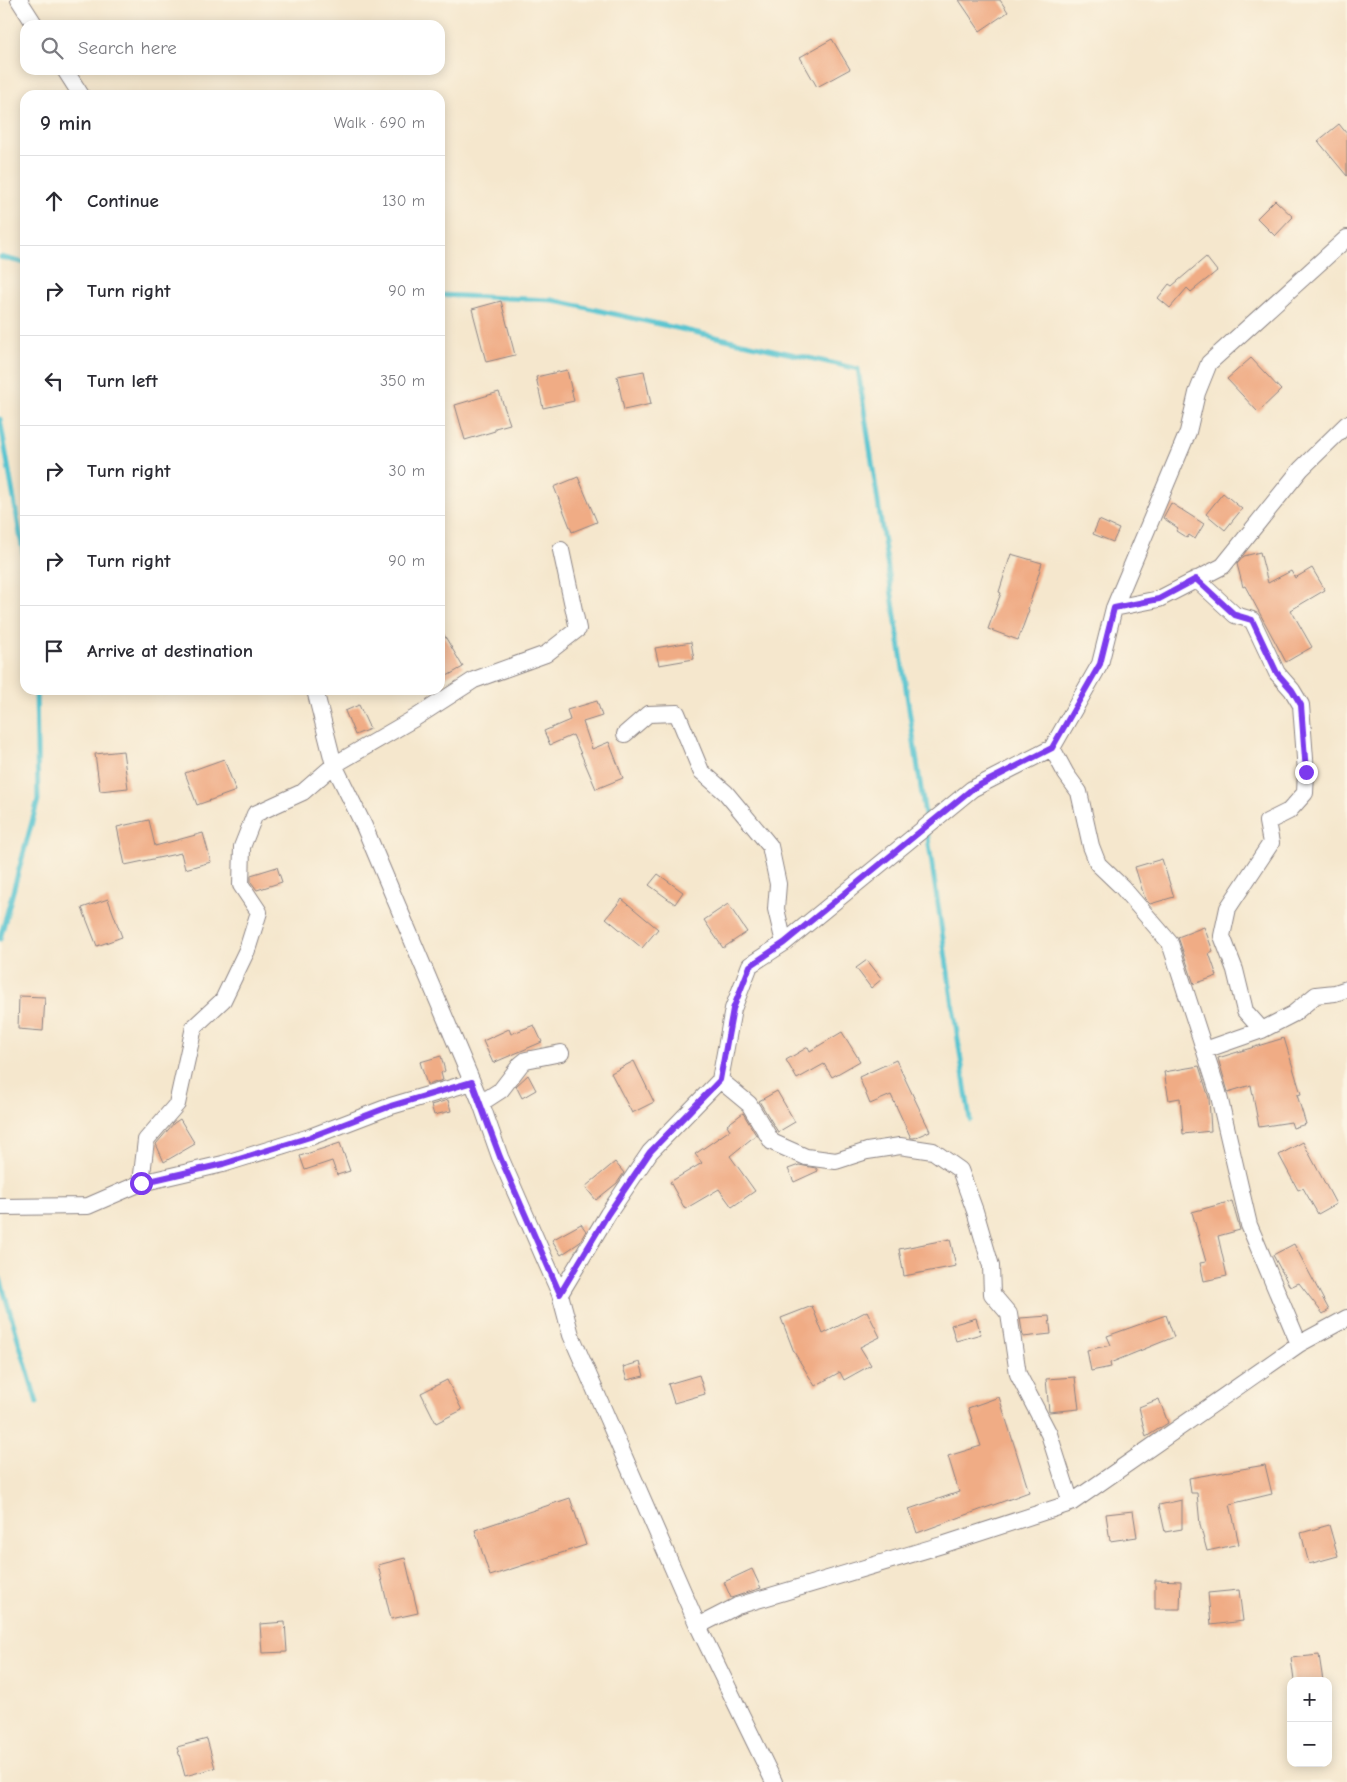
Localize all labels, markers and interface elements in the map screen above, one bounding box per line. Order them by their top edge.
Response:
search box [20,20,445,75]
icon: search [38,34,66,62]
text: Search here [78,37,177,59]
text: 9 min [40,111,92,135]
text: Walk · 690 m [334,114,425,132]
icon: ahead [40,187,68,215]
text: Continue [87,190,159,212]
text: 130 m [382,192,425,210]
icon: right [40,277,68,305]
text: Turn right [87,280,171,302]
text: 90 m [388,282,425,300]
icon: left [40,367,68,395]
text: Turn left [87,370,158,392]
text: 350 m [380,372,425,390]
icon: right [40,457,68,485]
text: Turn right [87,460,171,482]
text: 30 m [389,462,425,480]
icon: right [40,547,68,575]
text: Turn right [87,550,171,572]
text: 90 m [388,552,425,570]
icon: arrive [40,637,68,665]
text: Arrive at destination [87,640,253,662]
route end [1295,761,1318,784]
route start [130,1172,153,1195]
map controls [1287,1677,1332,1767]
button: + [1287,1677,1332,1722]
button: − [1287,1722,1332,1767]

